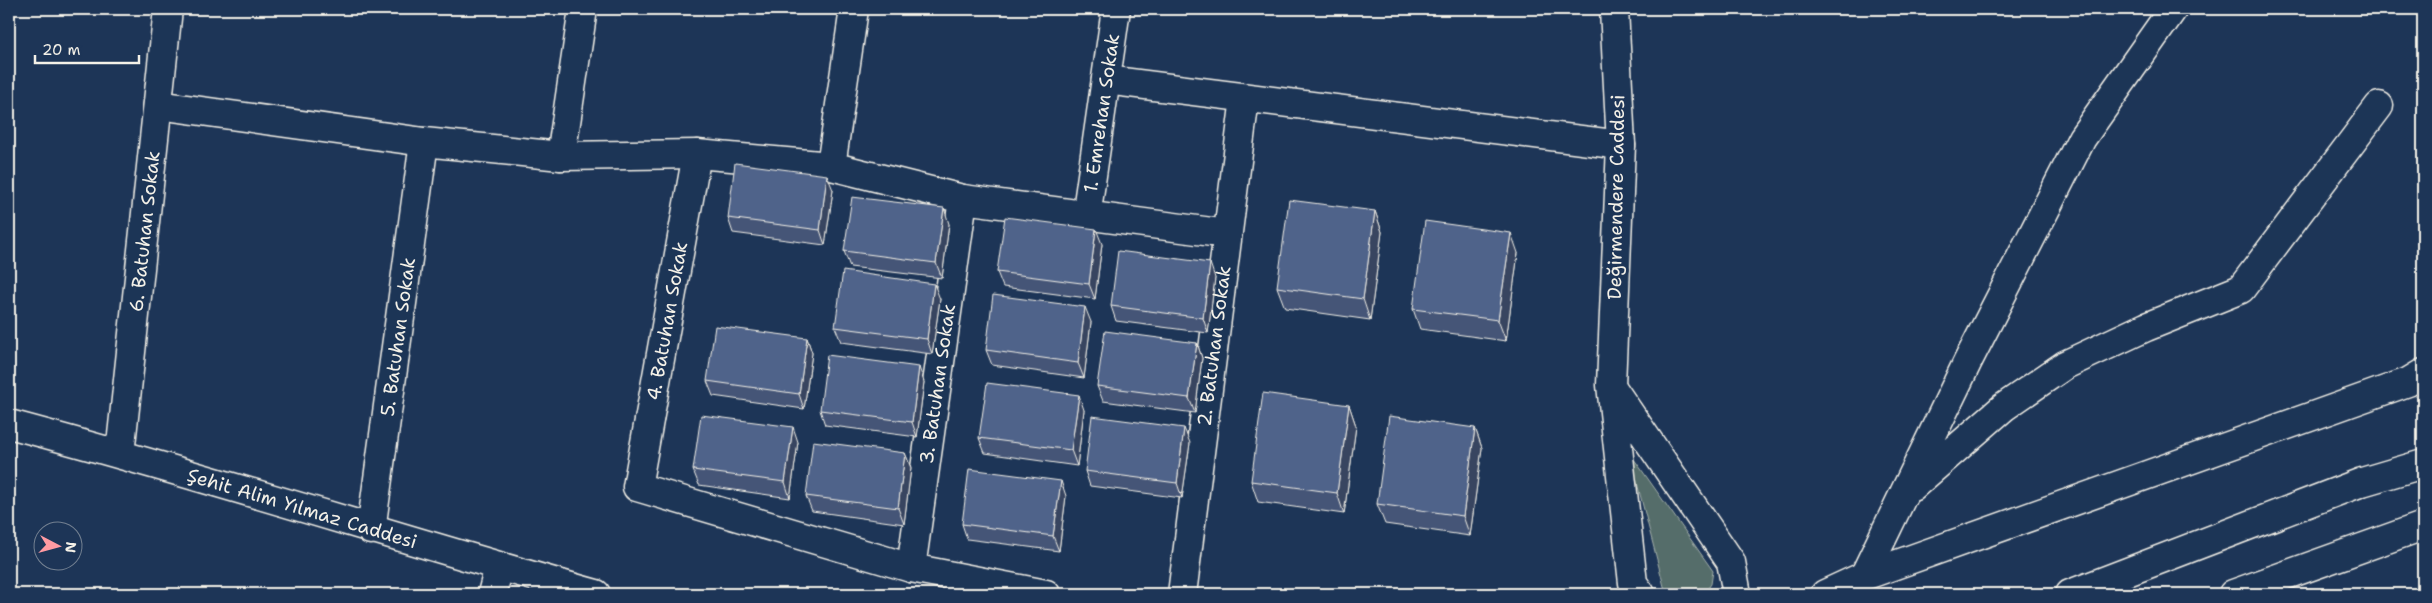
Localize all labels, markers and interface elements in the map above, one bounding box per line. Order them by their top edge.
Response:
scale bar [35,32,139,64]
street label: 1. Emrehan Sokak [1077,32,1125,194]
text: 20 m [42,40,81,60]
street label: Değirmendere Caddesi [1602,94,1630,300]
street label: 6. Batuhan Sokak [123,150,165,313]
street label: 4. Batuhan Sokak [641,240,693,402]
street label: 5. Batuhan Sokak [374,256,421,418]
street label: 2. Batuhan Sokak [1191,264,1236,428]
street label: 3. Batuhan Sokak [913,302,961,466]
street label: Şehit Alim Yılmaz Caddesi [184,462,420,554]
north arrow [32,520,82,570]
text: N [61,541,80,554]

